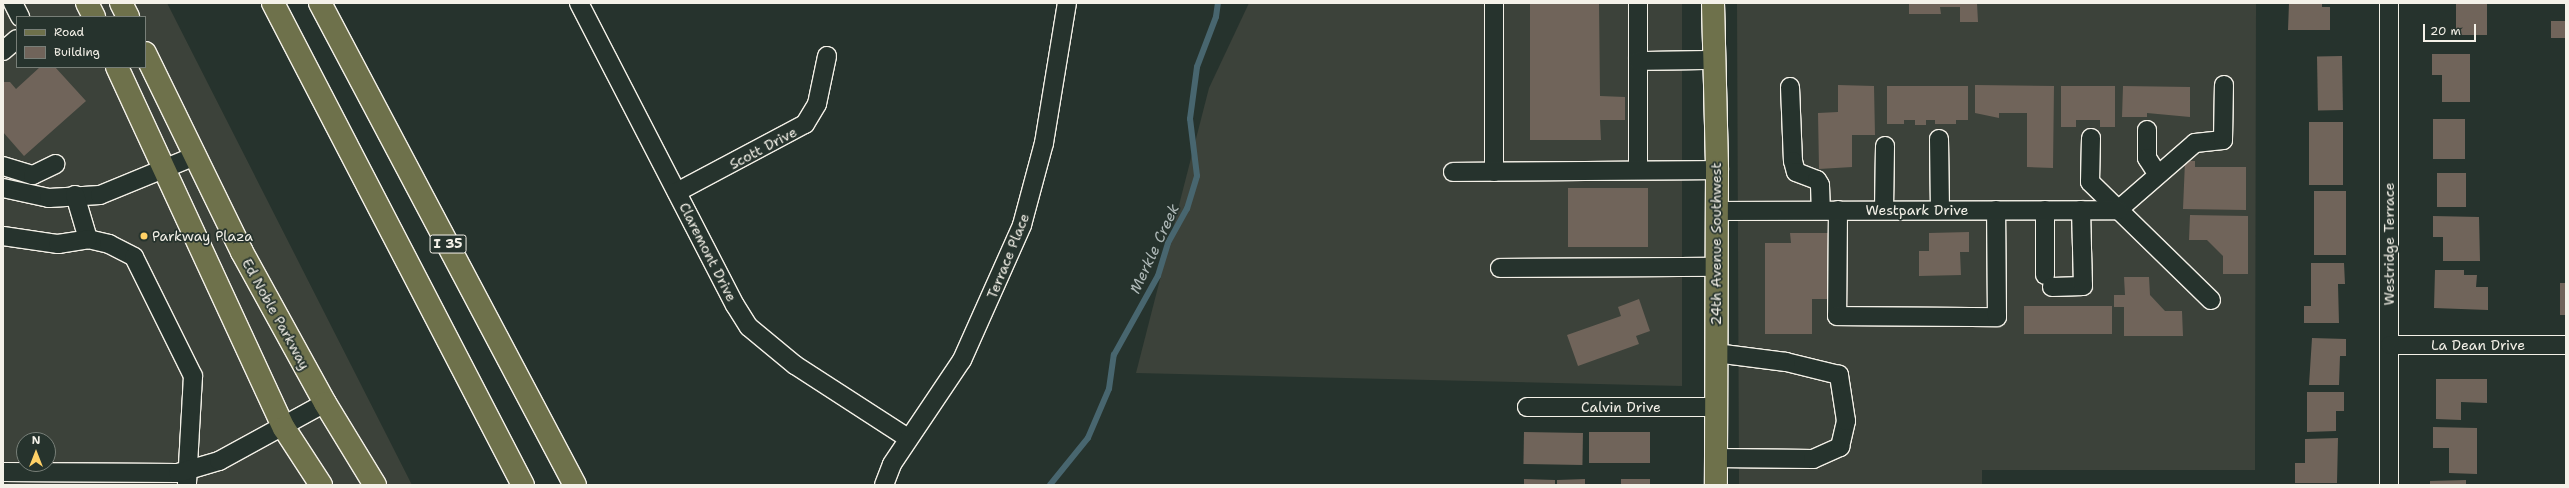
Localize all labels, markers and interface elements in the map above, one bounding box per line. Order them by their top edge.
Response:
legend [16,16,146,68]
scale bar [2425,16,2478,42]
text: 20 m [2430,23,2461,39]
text: Road [54,24,84,40]
text: Building [54,44,100,60]
street label: Scott Drive [726,123,800,173]
street label: 24th Avenue Southwest [1708,162,1724,326]
street label: Westridge Terrace [2381,183,2397,305]
street label: Claremont Drive [676,200,740,304]
water label: Merkle Creek [1126,201,1184,297]
street label: Westpark Drive [1866,202,1968,218]
street label: Terrace Place [983,211,1033,301]
place label: Parkway Plaza [152,228,253,244]
marker: Parkway Plaza [139,231,149,241]
road number: I 35 [429,233,467,255]
street label: Ed Noble Parkway [239,256,313,372]
street label: La Dean Drive [2431,337,2525,353]
street label: Calvin Drive [1581,399,1661,415]
north arrow [16,432,56,472]
text: N [32,433,40,448]

